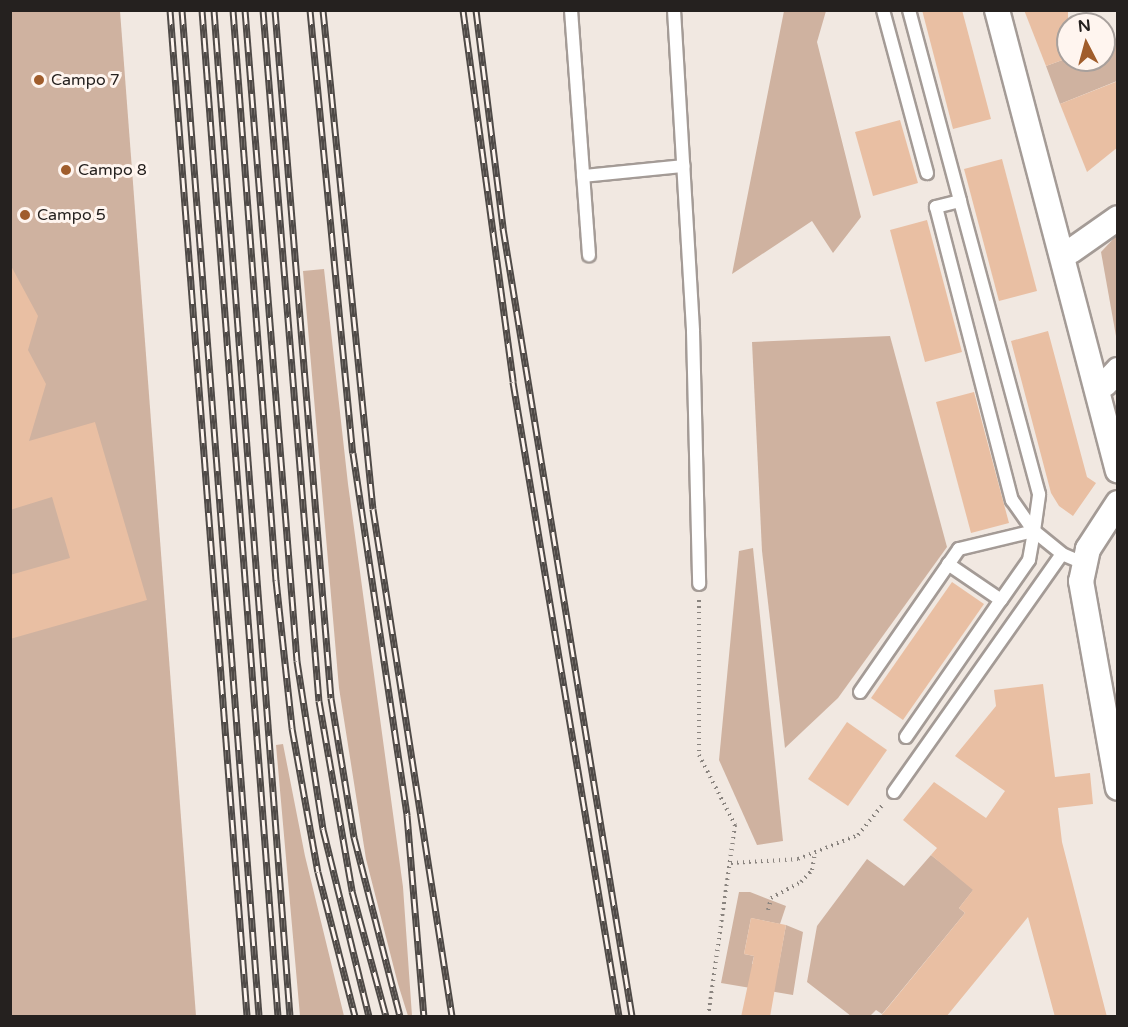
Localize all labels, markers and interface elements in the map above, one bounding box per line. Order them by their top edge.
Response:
north arrow [1056,12,1116,72]
text: N [1077,15,1092,37]
place label: Campo 7 [51,70,120,90]
marker: Campo 7 [32,73,46,87]
place label: Campo 8 [78,160,147,180]
marker: Campo 8 [59,163,73,177]
place label: Campo 5 [37,205,106,225]
marker: Campo 5 [18,208,32,222]

